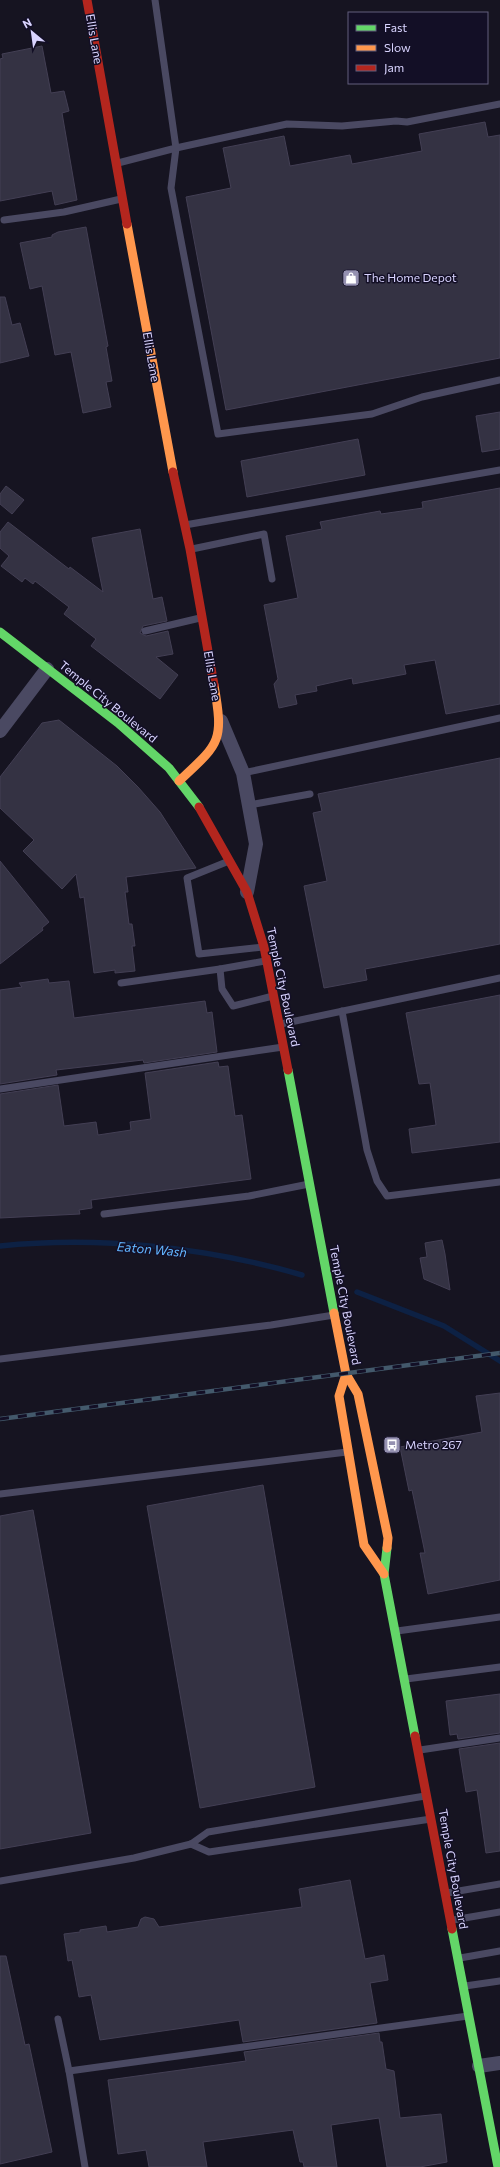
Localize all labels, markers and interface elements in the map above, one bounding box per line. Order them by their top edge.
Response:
north arrow [12,12,52,52]
legend [348,12,488,84]
street label: Ellis Lane [84,13,106,65]
text: N [20,15,34,31]
text: Fast [384,20,407,34]
text: Slow [384,40,411,54]
text: Jam [384,60,404,75]
shop icon: The Home Depot [341,268,361,288]
place label: The Home Depot [364,270,457,284]
street label: Ellis Lane [141,331,163,383]
street label: Ellis Lane [202,650,224,702]
street label: Temple City Boulevard [57,657,160,745]
street label: Temple City Boulevard [264,926,303,1048]
water label: Eaton Wash [116,1238,188,1260]
street label: Temple City Boulevard [327,1244,364,1366]
bus stop icon: Metro 267 [382,1435,402,1455]
place label: Metro 267 [405,1437,462,1451]
street label: Temple City Boulevard [437,1808,471,1930]

